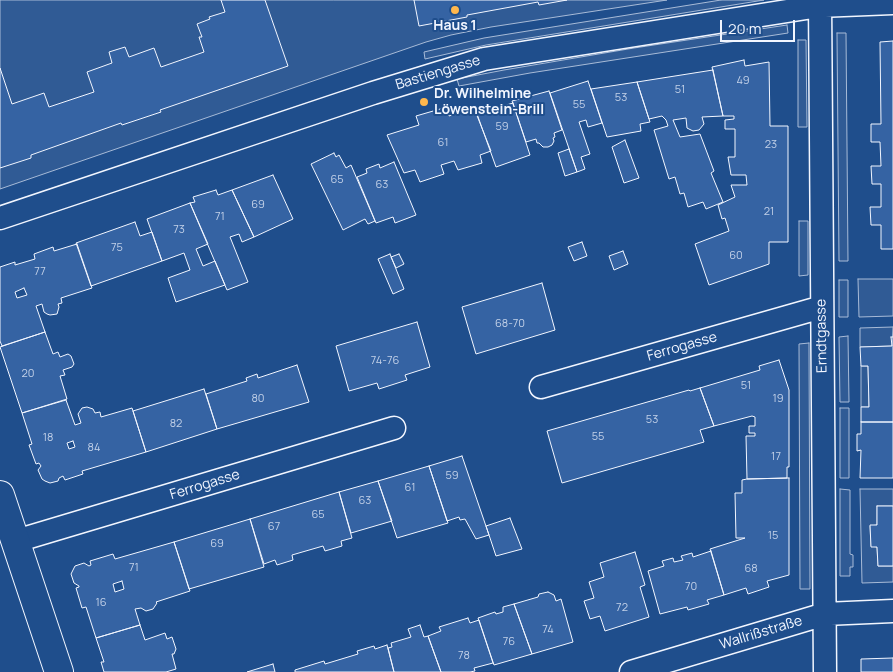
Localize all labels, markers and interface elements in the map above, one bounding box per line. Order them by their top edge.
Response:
marker: Haus 1 [449,4,461,16]
scale bar [723,10,798,42]
place label: Haus 1 [433,18,477,34]
text: 20 m [728,18,761,39]
street label: Bastiengasse [394,52,482,94]
house number: 49 [736,74,750,88]
house number: 51 [675,83,685,97]
place label: Dr. Wilhelmine Löwenstein-Brill [434,86,544,118]
house number: 53 [615,91,627,105]
marker: Dr. Wilhelmine Löwenstein-Brill [418,96,430,108]
house number: 55 [573,98,585,112]
house number: 59 [495,120,509,134]
house number: 61 [438,136,448,150]
house number: 23 [765,138,777,152]
house number: 65 [330,173,344,187]
house number: 63 [376,178,388,192]
house number: 69 [251,198,265,212]
house number: 21 [764,205,774,219]
house number: 71 [215,210,225,224]
house number: 73 [173,223,185,237]
house number: 75 [111,241,123,255]
house number: 60 [729,249,743,263]
house number: 77 [34,265,46,279]
street label: Erndtgasse [813,299,831,373]
house number: 68-70 [495,317,525,331]
street label: Ferrogasse [645,329,719,365]
house number: 74-76 [371,354,399,368]
house number: 20 [22,367,34,381]
house number: 51 [741,379,751,393]
house number: 80 [251,392,265,406]
house number: 19 [772,392,784,406]
house number: 53 [646,413,658,427]
house number: 82 [170,417,182,431]
house number: 55 [592,430,604,444]
house number: 18 [43,431,53,445]
house number: 84 [88,441,100,455]
house number: 17 [771,450,781,464]
street label: Ferrogasse [168,466,242,504]
house number: 59 [445,469,459,483]
house number: 61 [405,481,415,495]
house number: 63 [359,494,371,508]
house number: 65 [311,508,325,522]
house number: 67 [268,520,280,534]
house number: 15 [768,529,778,543]
house number: 69 [210,537,224,551]
house number: 71 [129,561,139,575]
house number: 68 [744,562,758,576]
house number: 70 [685,580,697,594]
house number: 16 [95,596,107,610]
house number: 72 [616,601,628,615]
street label: Wallrißstraße [718,612,804,654]
house number: 74 [542,623,554,637]
house number: 76 [503,635,515,649]
house number: 78 [458,649,470,663]

